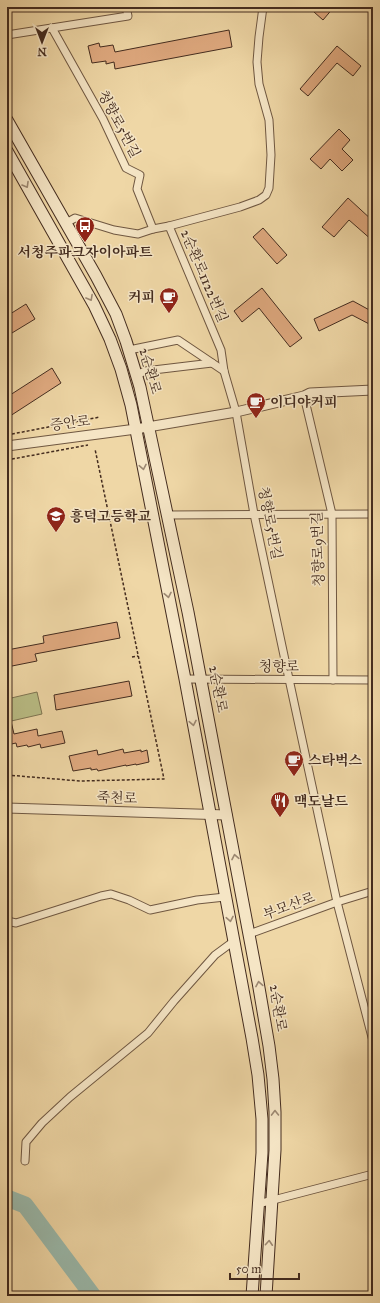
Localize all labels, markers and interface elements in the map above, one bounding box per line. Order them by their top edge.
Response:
north arrow [22,22,62,62]
text: N [37,45,47,58]
street label: 청향로5번길 [94,87,144,161]
one-way arrow [22,181,29,188]
bus stop icon: 서청주파크자이아파트 [74,215,96,243]
street label: 2순환로1122번길 [177,227,231,325]
place label: 서청주파크자이아파트 [17,244,153,261]
cafe icon: 커피 [158,286,180,314]
place label: 커피 [128,289,155,306]
one-way arrow [86,294,93,301]
street label: 2순환로 [135,346,165,397]
cafe icon: 이디야커피 [245,391,267,419]
place label: 이디야커피 [270,394,338,411]
street label: 증안로 [49,412,92,434]
one-way arrow [139,464,147,471]
street label: 청향로5번길 [255,485,285,561]
school or university icon: 흥덕고등학교 [45,505,67,533]
place label: 흥덕고등학교 [70,508,152,525]
street label: 청향로9번길 [308,511,328,587]
one-way arrow [164,592,172,598]
street label: 청향로 [259,658,300,675]
street label: 2순환로 [205,664,231,714]
one-way arrow [188,720,197,726]
cafe icon: 스타벅스 [283,749,305,777]
place label: 스타벅스 [308,752,363,769]
street label: 죽천로 [96,789,138,807]
restaurant icon: 맥도날드 [269,790,291,818]
place label: 맥도날드 [294,793,349,810]
one-way arrow [231,854,239,860]
street label: 부모산로 [261,889,318,923]
one-way arrow [225,916,233,922]
one-way arrow [255,981,263,988]
street label: 2순환로 [266,983,290,1033]
one-way arrow [271,1110,279,1116]
one-way arrow [265,1240,273,1246]
scale bar [230,1255,299,1281]
text: 50 m [236,1262,261,1276]

